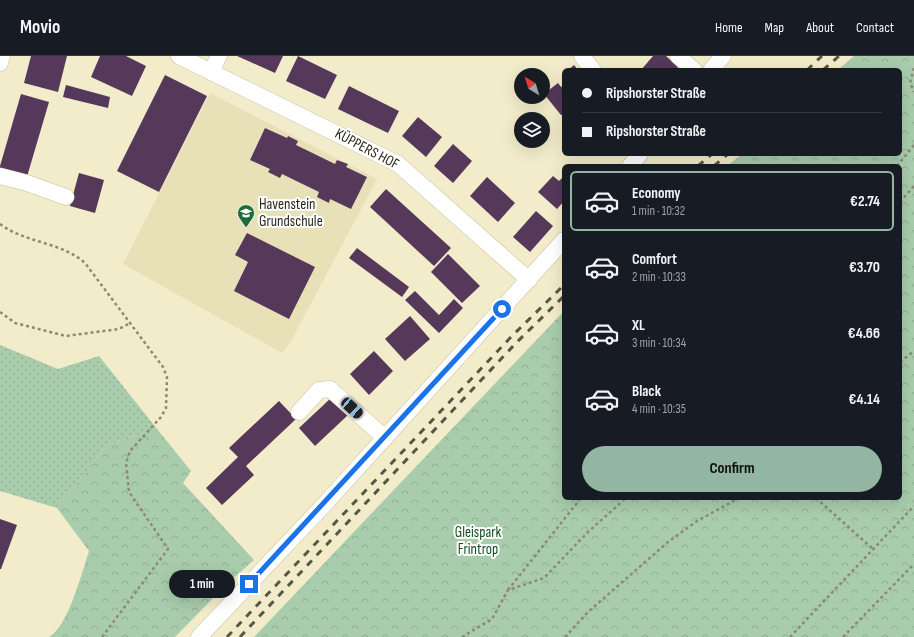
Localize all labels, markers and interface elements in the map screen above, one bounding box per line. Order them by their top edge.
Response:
text: Movio [20,16,60,39]
text: Home [715,19,743,36]
text: Map [765,19,784,36]
text: About [806,19,834,36]
text: Contact [856,19,894,36]
north arrow [514,68,550,104]
map controls [514,68,550,148]
text: Ripshorster Straße [606,84,706,103]
button: layers [514,112,550,148]
text: Ripshorster Straße [606,122,706,141]
street label: KÜPPERS HOF [332,124,402,174]
icon: car [584,183,620,219]
text: Economy [632,184,681,203]
text: €2.74 [850,192,880,211]
place label: Havenstein Grundschule [259,195,323,231]
school or university icon: Havenstein Grundschule [236,203,256,228]
text: 1 min · 10:32 [632,203,685,219]
icon: car [584,249,620,285]
text: Comfort [632,250,677,269]
text: €3.70 [849,258,880,277]
text: 2 min · 10:33 [632,269,686,285]
route start [493,300,511,318]
icon: car [584,315,620,351]
text: XL [632,316,645,335]
text: €4.66 [848,324,880,343]
text: 3 min · 10:34 [632,335,686,351]
icon: car [584,381,620,417]
text: Black [632,382,661,401]
text: €4.14 [848,390,880,409]
car [339,396,365,420]
text: 4 min · 10:35 [632,401,686,417]
button: Confirm [582,446,882,492]
park label: Gleispark Frintrop [455,523,502,559]
callout: 1 min [169,570,235,598]
route end [240,575,258,593]
text: 1 min [190,576,214,592]

